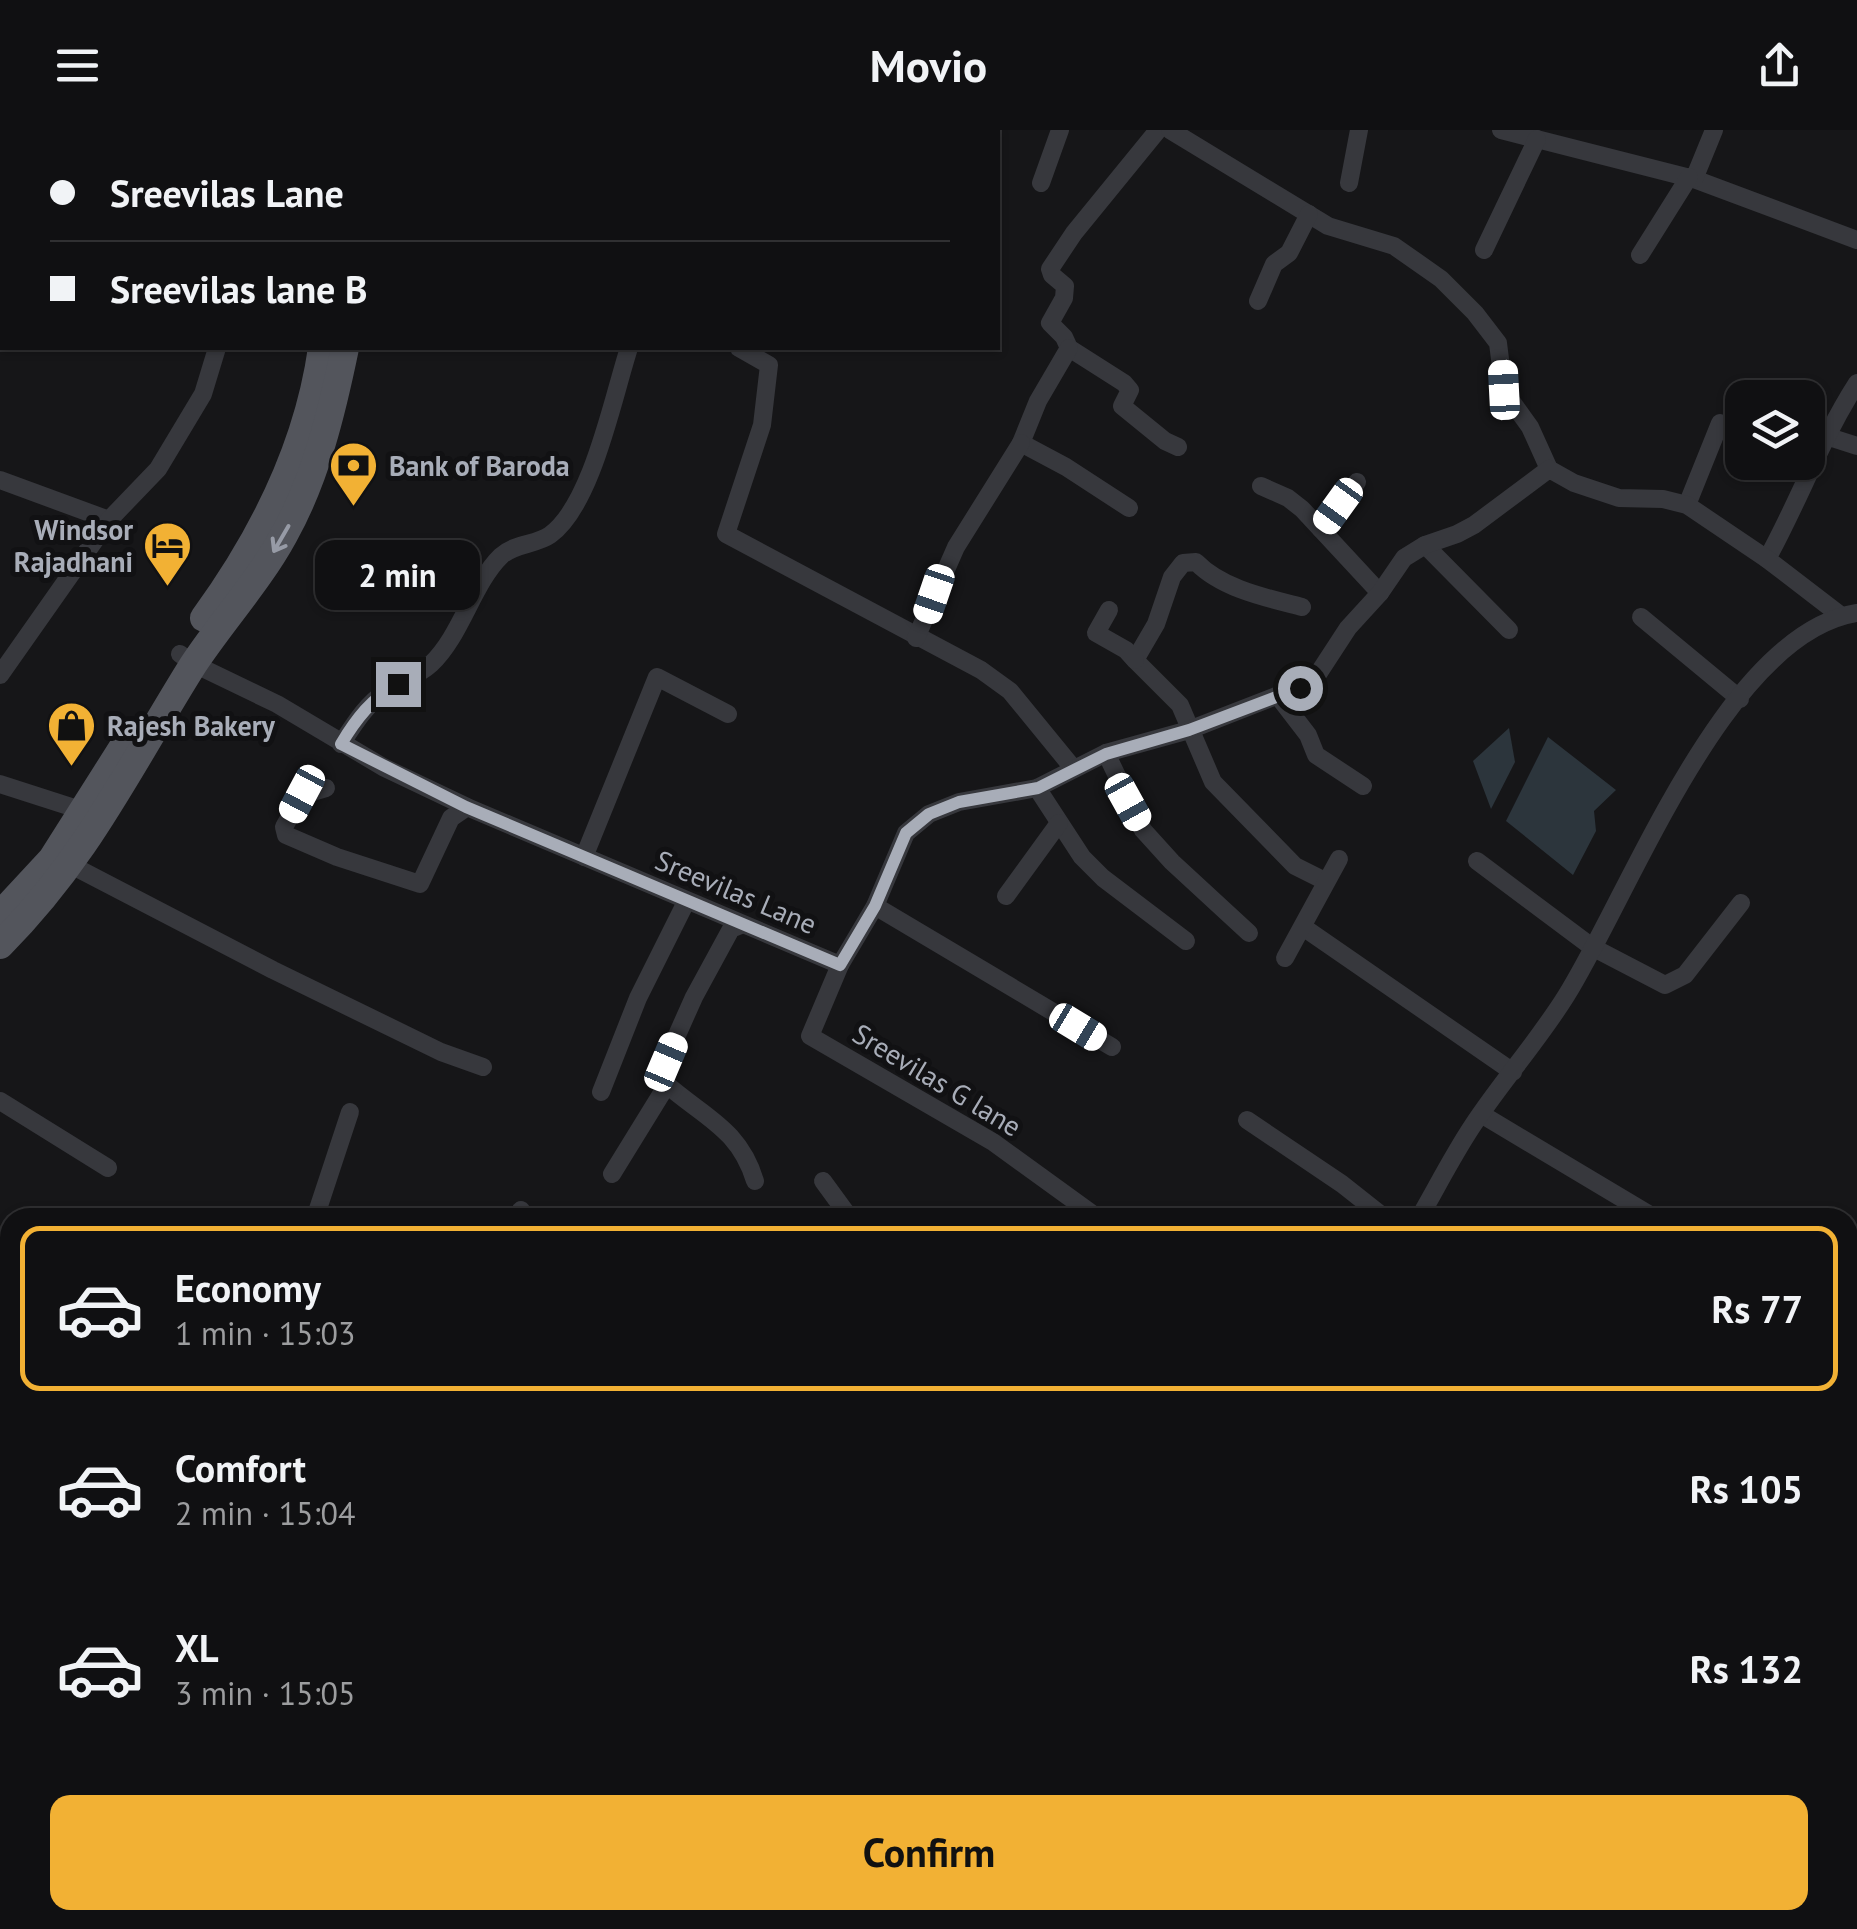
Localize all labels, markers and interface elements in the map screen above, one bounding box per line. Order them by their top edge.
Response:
text: Movio [870,36,987,94]
icon: menu [50,38,105,93]
icon: share [1752,38,1807,93]
text: Sreevilas Lane [110,168,344,217]
text: Sreevilas lane B [110,264,368,313]
car [1487,359,1521,421]
map controls [1725,380,1825,480]
button: layers [1725,380,1825,480]
bank icon: Bank of Baroda [328,440,380,508]
place label: Bank of Baroda [389,447,570,484]
car [1308,473,1368,539]
place label: Windsor Rajadhani [14,511,133,580]
hotel icon: Windsor Rajadhani [142,520,194,588]
one-way arrow [270,523,290,553]
callout: 2 min [316,539,480,609]
text: 2 min [358,554,437,596]
car [910,561,958,627]
route end [376,662,421,707]
route start [1278,666,1323,711]
shop icon: Rajesh Bakery [46,700,98,768]
place label: Rajesh Bakery [107,707,276,744]
car [275,760,329,828]
car [1100,768,1156,836]
street label: Sreevilas Lane [650,841,822,942]
car [1045,999,1111,1055]
street label: Sreevilas G lane [846,1015,1028,1144]
car [640,1029,692,1095]
text: Economy [175,1263,321,1312]
icon: car [55,1264,145,1354]
text: Rs 77 [1711,1284,1803,1333]
text: 1 min · 15:03 [175,1312,355,1354]
text: Comfort [175,1443,306,1492]
icon: car [55,1444,145,1534]
text: Rs 105 [1690,1464,1803,1513]
text: 2 min · 15:04 [175,1492,355,1534]
text: XL [175,1623,219,1672]
icon: car [55,1624,145,1714]
text: Rs 132 [1690,1644,1803,1693]
text: 3 min · 15:05 [175,1672,355,1714]
button: Confirm [50,1795,1808,1910]

